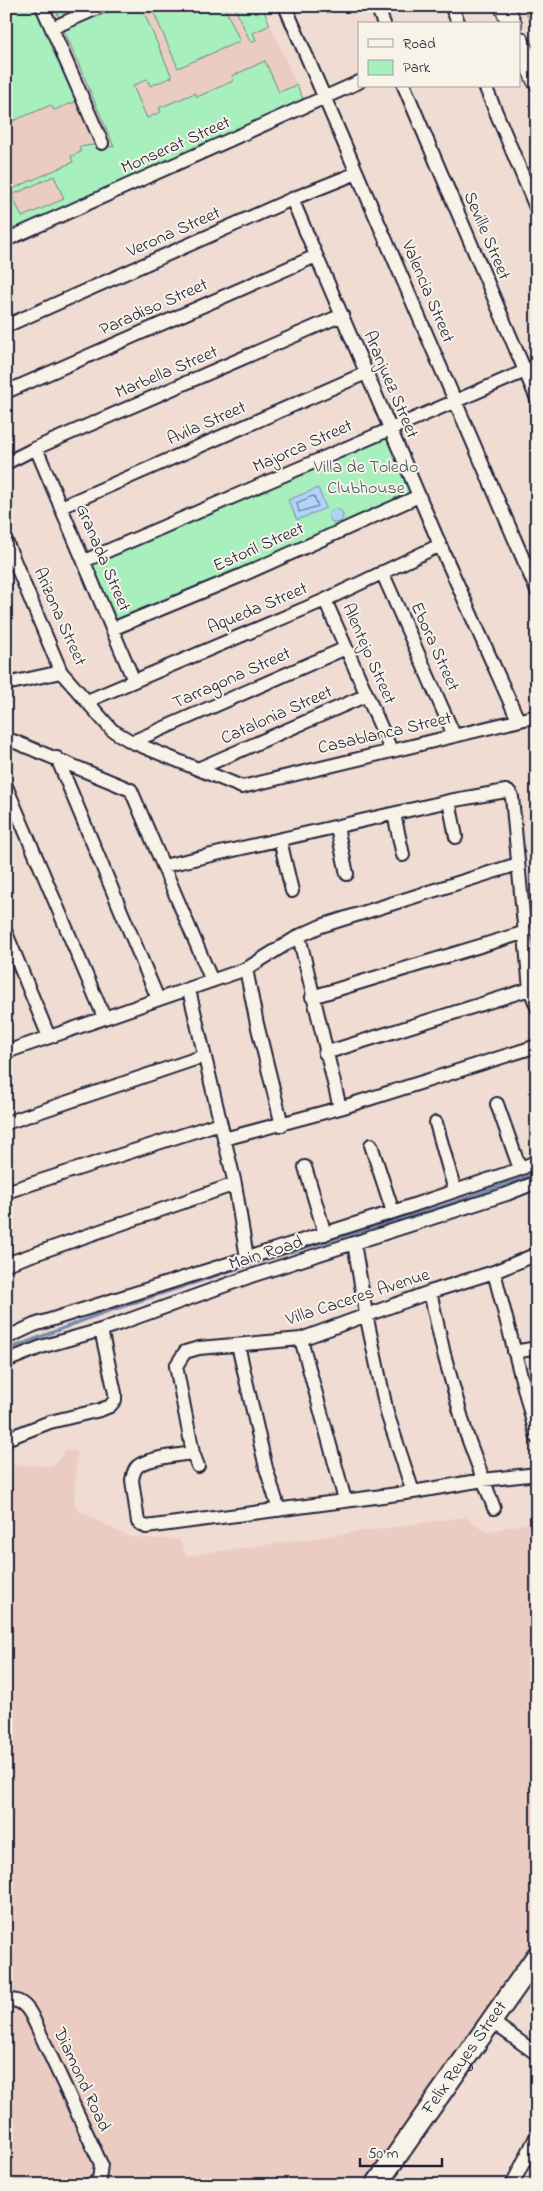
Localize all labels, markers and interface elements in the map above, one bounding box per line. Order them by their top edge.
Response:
legend [358,22,520,88]
text: Road [403,33,436,55]
text: Park [403,57,431,79]
street label: Monserat Street [117,110,235,182]
street label: Seville Street [456,188,516,284]
street label: Verona Street [122,201,225,266]
street label: Valencia Street [393,236,460,347]
street label: Paradiso Street [96,273,212,343]
street label: Aranjuez Street [356,327,424,443]
street label: Marbella Street [112,340,222,406]
street label: Avila Street [163,395,251,453]
street label: Majorca Street [249,413,357,481]
park label: Villa de Toledo Clubhouse [313,455,418,502]
street label: Granada Street [68,500,136,616]
street label: Estoril Street [209,516,309,580]
street label: Arizona Street [26,564,92,670]
street label: Aqueda Street [204,576,312,642]
street label: Ebora Street [403,598,465,696]
street label: Alentejo Street [334,599,402,709]
street label: Tarragona Street [169,641,296,718]
street label: Catalonia Street [217,680,337,752]
street label: Casablanca Street [316,706,454,762]
street label: Main Road [226,1230,306,1278]
street label: Villa Caceres Avenue [282,1262,434,1334]
street label: Felix Reyes Street [415,1996,514,2121]
street label: Diamond Road [45,2023,116,2136]
scale bar [360,2136,443,2168]
text: 50 m [368,2143,399,2165]

